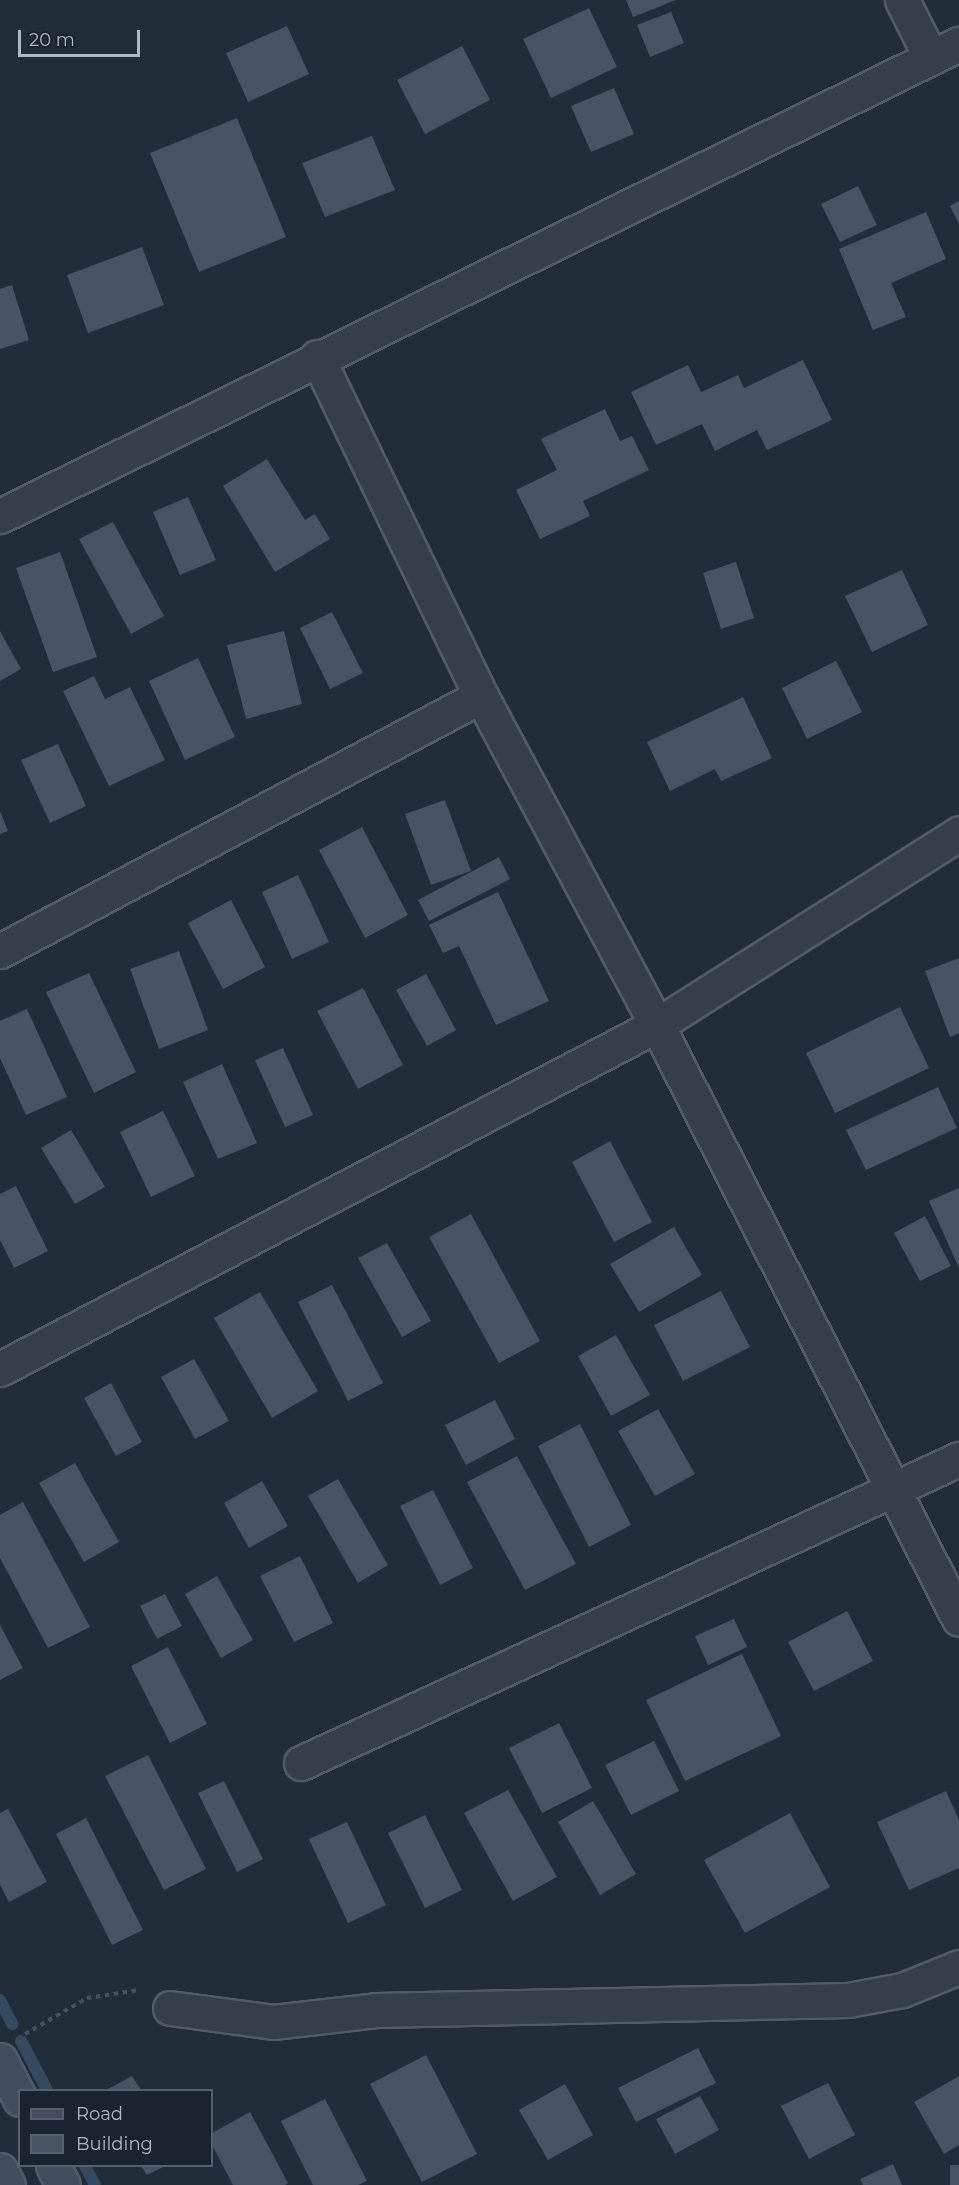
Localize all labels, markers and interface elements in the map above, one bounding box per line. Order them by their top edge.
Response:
scale bar [21,18,142,56]
text: 20 m [29,29,75,51]
legend [18,2089,213,2167]
text: Road [76,2103,123,2125]
text: Building [76,2133,153,2155]

